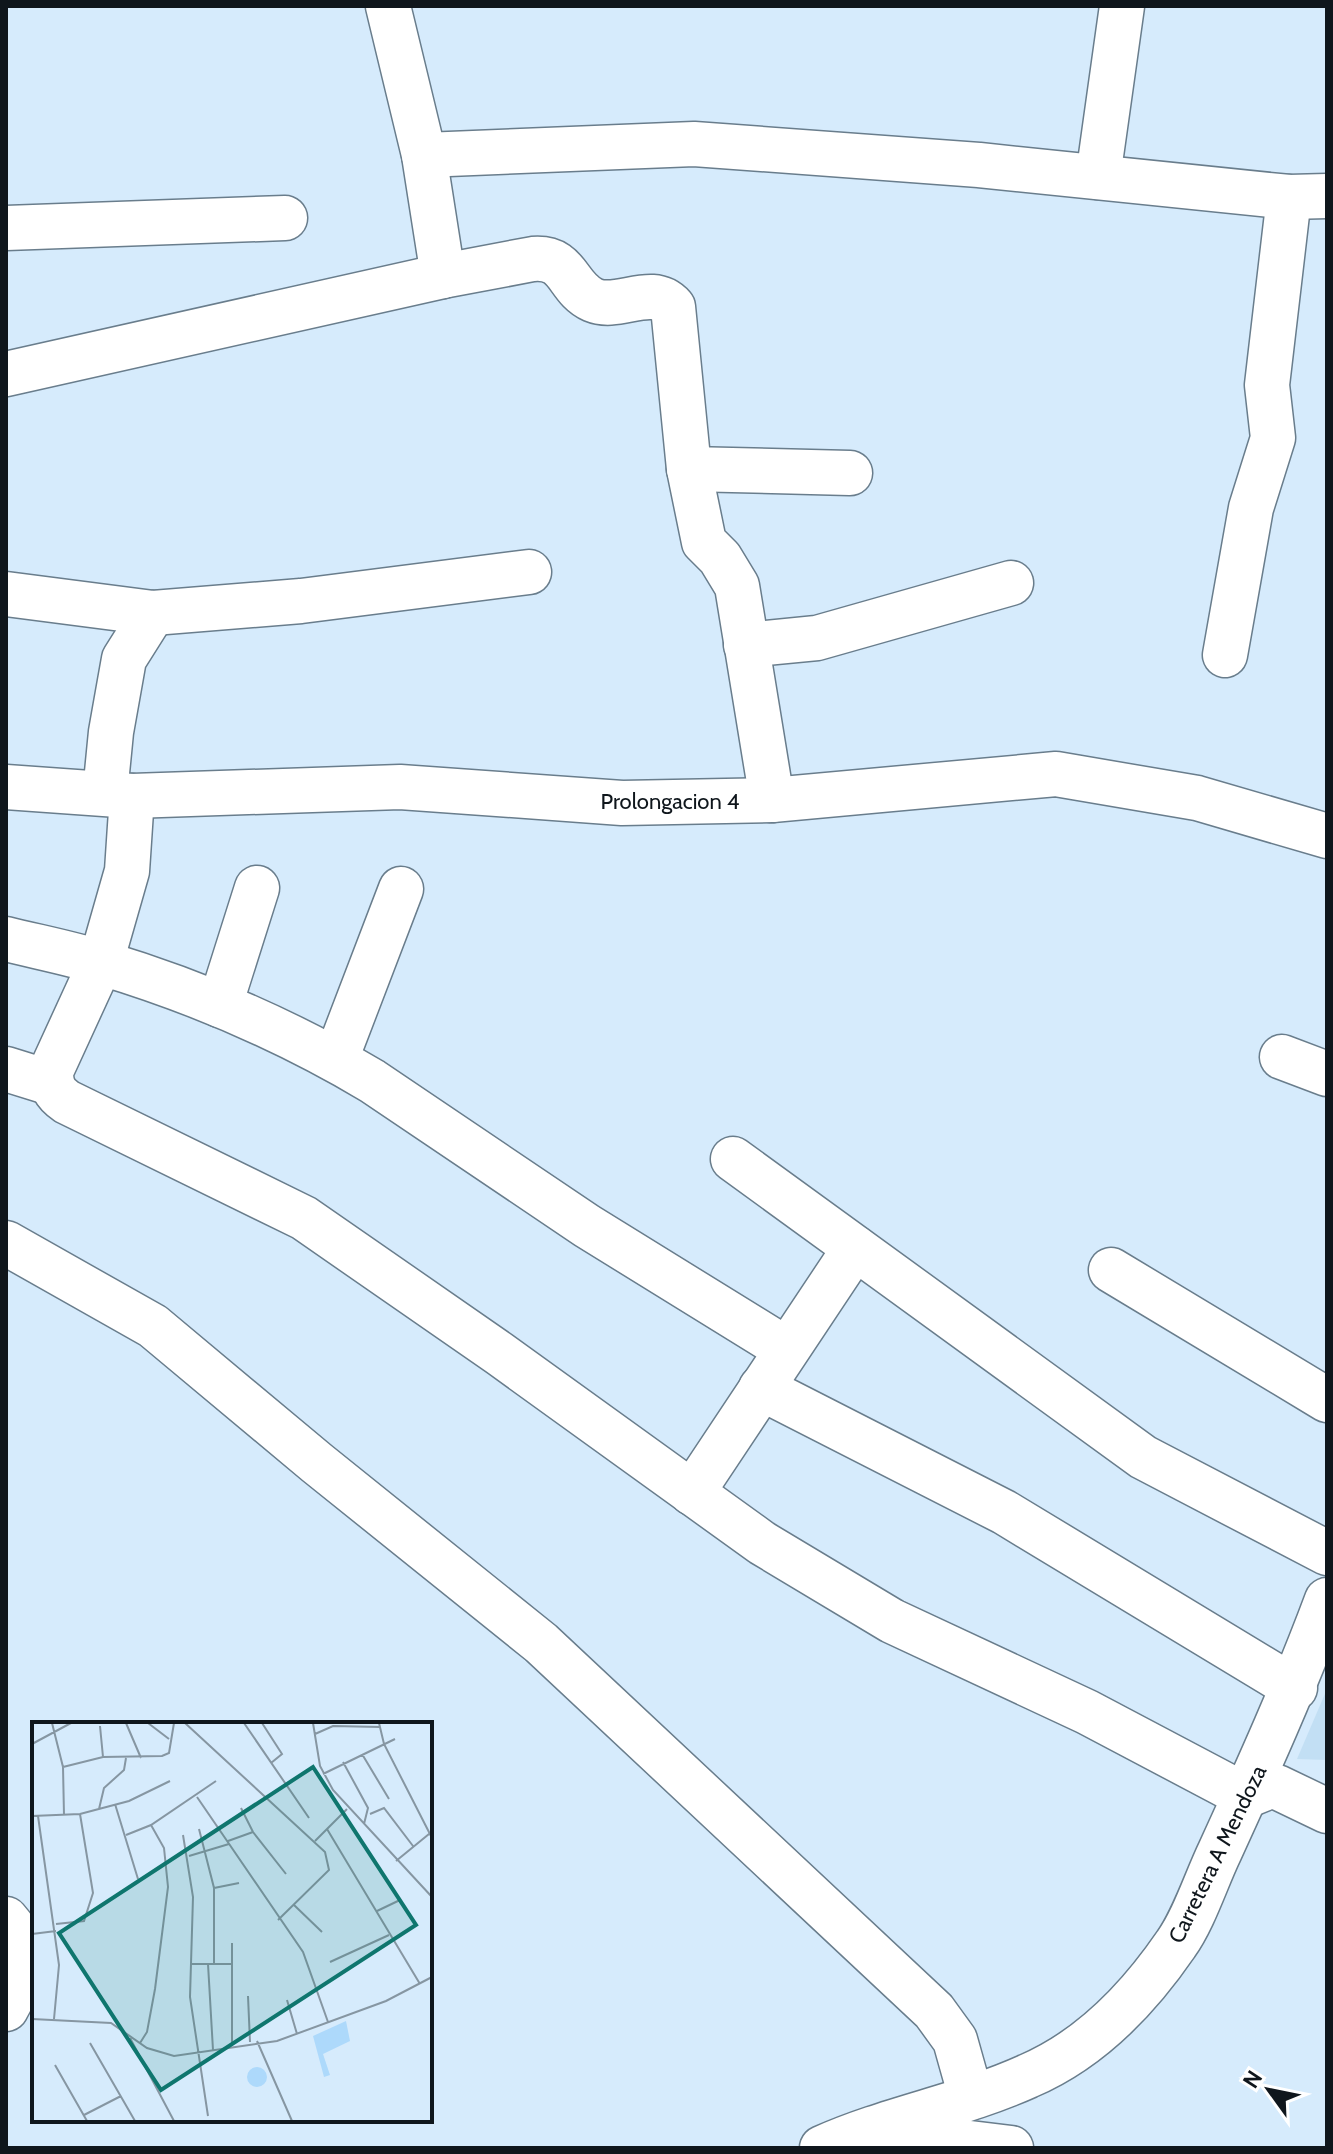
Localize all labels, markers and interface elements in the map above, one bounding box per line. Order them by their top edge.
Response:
street label: Prolongacion 4 [601,788,740,815]
inset map [32,1722,432,2122]
street label: Carretera A Mendoza [1163,1760,1272,1948]
north arrow [1229,2050,1309,2130]
text: N [1237,2066,1268,2093]

